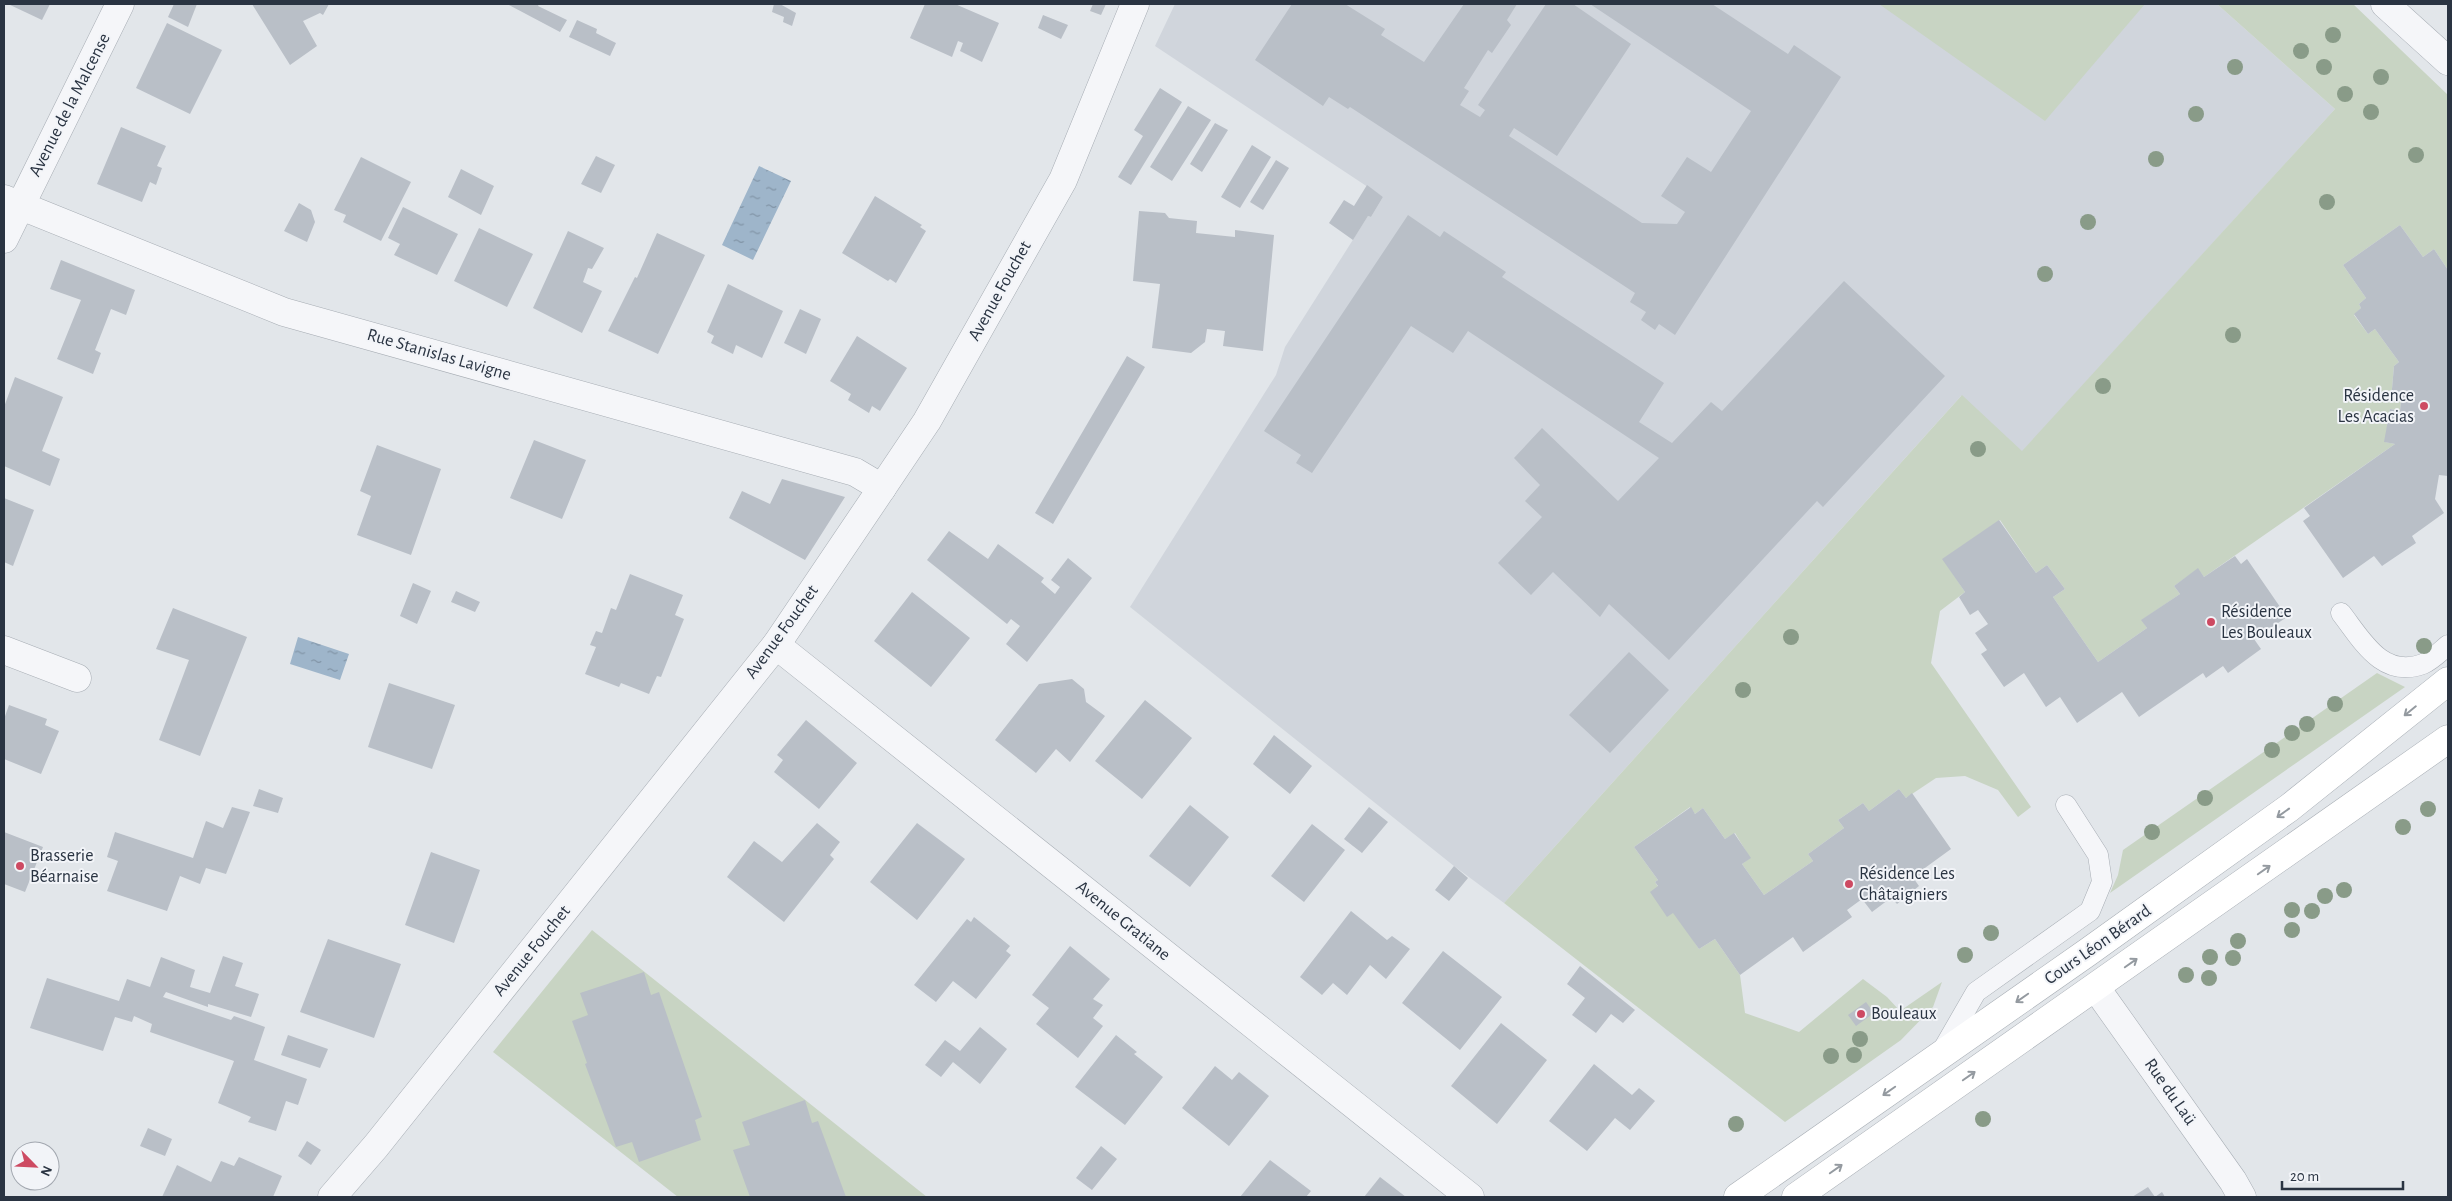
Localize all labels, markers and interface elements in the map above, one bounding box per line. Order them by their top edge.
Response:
street label: Avenue de la Malcense [26,31,114,179]
street label: Avenue Fouchet [965,238,1035,344]
street label: Rue Stanislas Lavigne [365,326,513,384]
place label: Résidence Les Acacias [2337,387,2414,426]
marker: Résidence Les Acacias [2418,400,2430,412]
street label: Avenue Fouchet [742,582,822,682]
place label: Résidence Les Bouleaux [2221,603,2312,642]
marker: Résidence Les Bouleaux [2205,616,2217,628]
one-way arrow [2404,706,2417,717]
one-way arrow [2277,807,2290,818]
place label: Brasserie Béarnaise [30,847,99,886]
marker: Brasserie Béarnaise [14,860,26,872]
one-way arrow [2257,864,2270,875]
place label: Résidence Les Châtaigniers [1859,865,1955,904]
street label: Avenue Gratiane [1072,878,1174,964]
marker: Résidence Les Châtaigniers [1843,878,1855,890]
street label: Avenue Fouchet [490,902,574,1000]
street label: Cours Léon Bérard [2041,902,2155,988]
one-way arrow [2124,958,2138,968]
one-way arrow [2016,993,2030,1003]
place label: Bouleaux [1871,1005,1937,1023]
marker: Bouleaux [1855,1008,1867,1020]
street label: Rue du Laü [2141,1055,2199,1129]
one-way arrow [1962,1071,1976,1081]
one-way arrow [1882,1086,1896,1096]
north arrow [10,1141,60,1191]
scale bar [2282,1158,2403,1190]
text: N [38,1164,54,1178]
one-way arrow [1829,1164,1843,1174]
text: 20 m [2290,1169,2319,1184]

